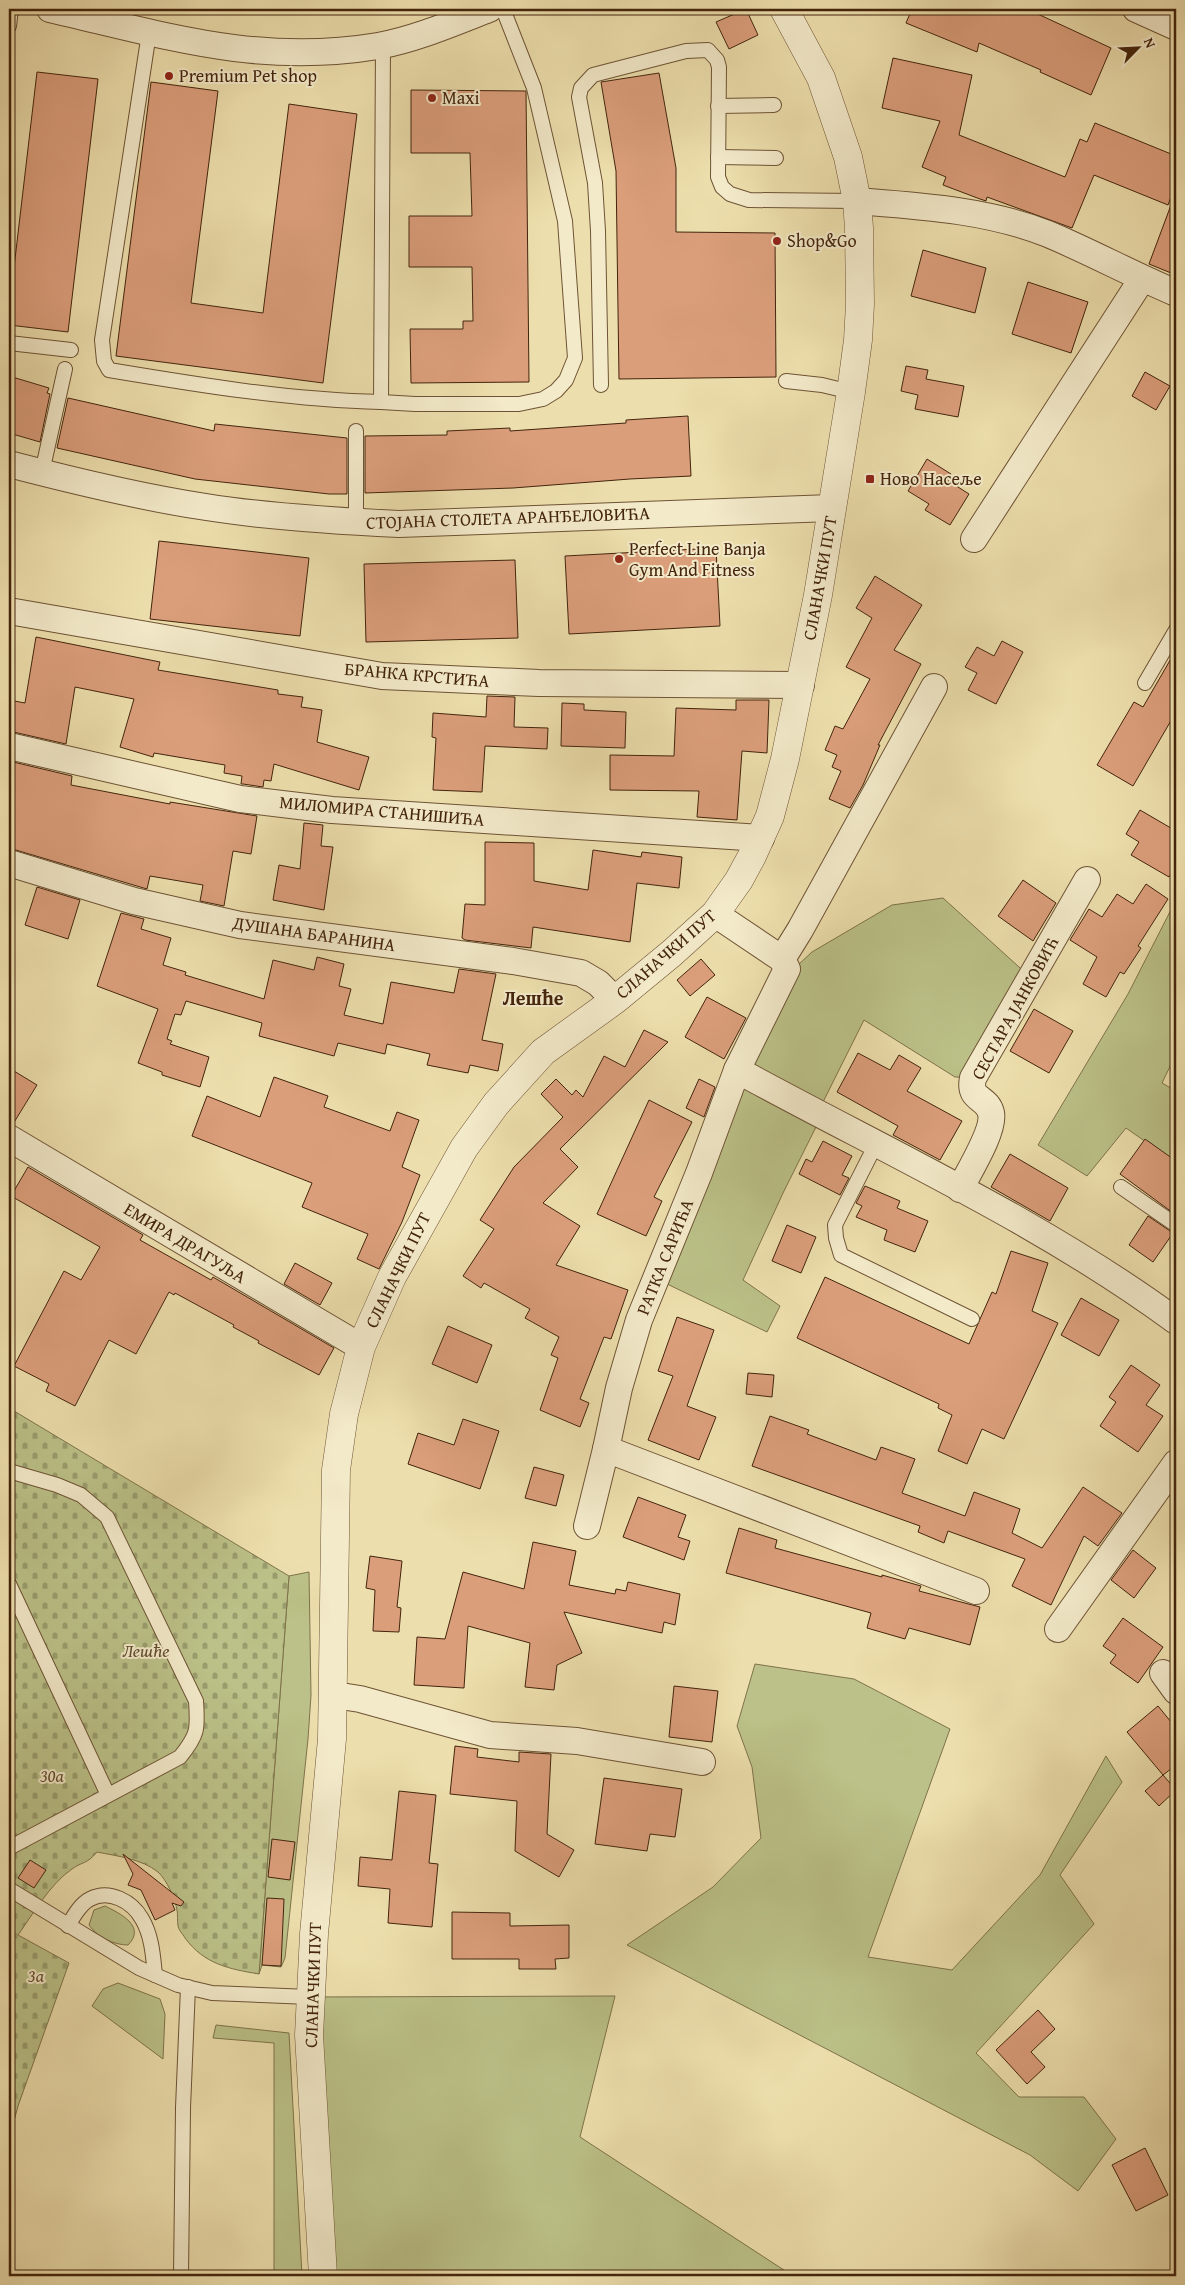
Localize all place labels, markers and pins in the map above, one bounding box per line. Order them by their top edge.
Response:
place label: Premium Pet shop [179,62,317,89]
marker: Premium Pet shop [163,70,175,82]
place label: Maxi [442,84,480,111]
marker: Maxi [426,92,438,104]
place label: Shop&Go [787,227,857,254]
marker: Shop&Go [771,235,783,247]
place label: Ново Насеље [880,465,982,492]
marker: Ново Насеље [864,473,876,485]
place label: Perfect Line Banja Gym And Fitness [629,535,766,583]
marker: Perfect Line Banja Gym And Fitness [613,553,625,565]

